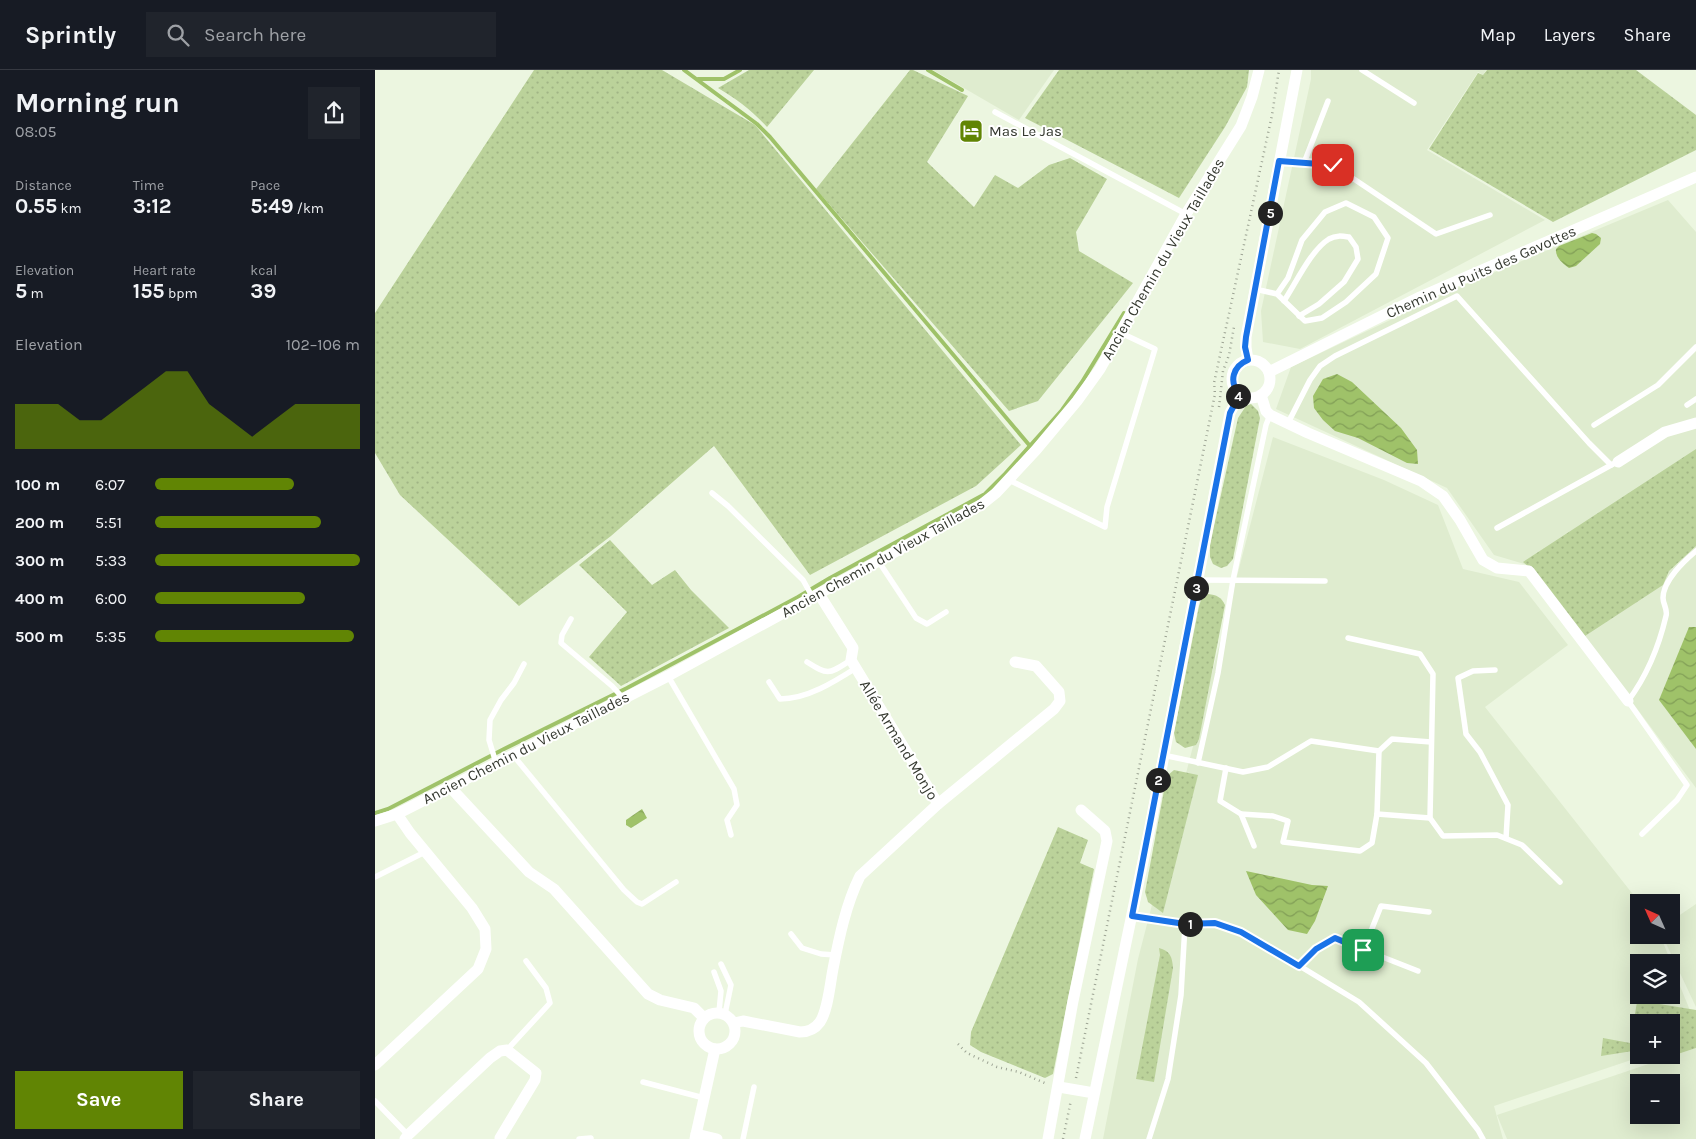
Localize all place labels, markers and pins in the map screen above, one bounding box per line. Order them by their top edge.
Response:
hotel icon: Mas Le Jas [958,118,984,144]
place label: Mas Le Jas [989,122,1062,140]
pin [1312,144,1354,186]
pin: 5 [1257,200,1283,226]
pin: 4 [1225,384,1251,408]
pin: 3 [1183,576,1209,600]
pin: 2 [1145,768,1171,792]
pin: 1 [1177,912,1203,936]
pin [1342,929,1384,971]

